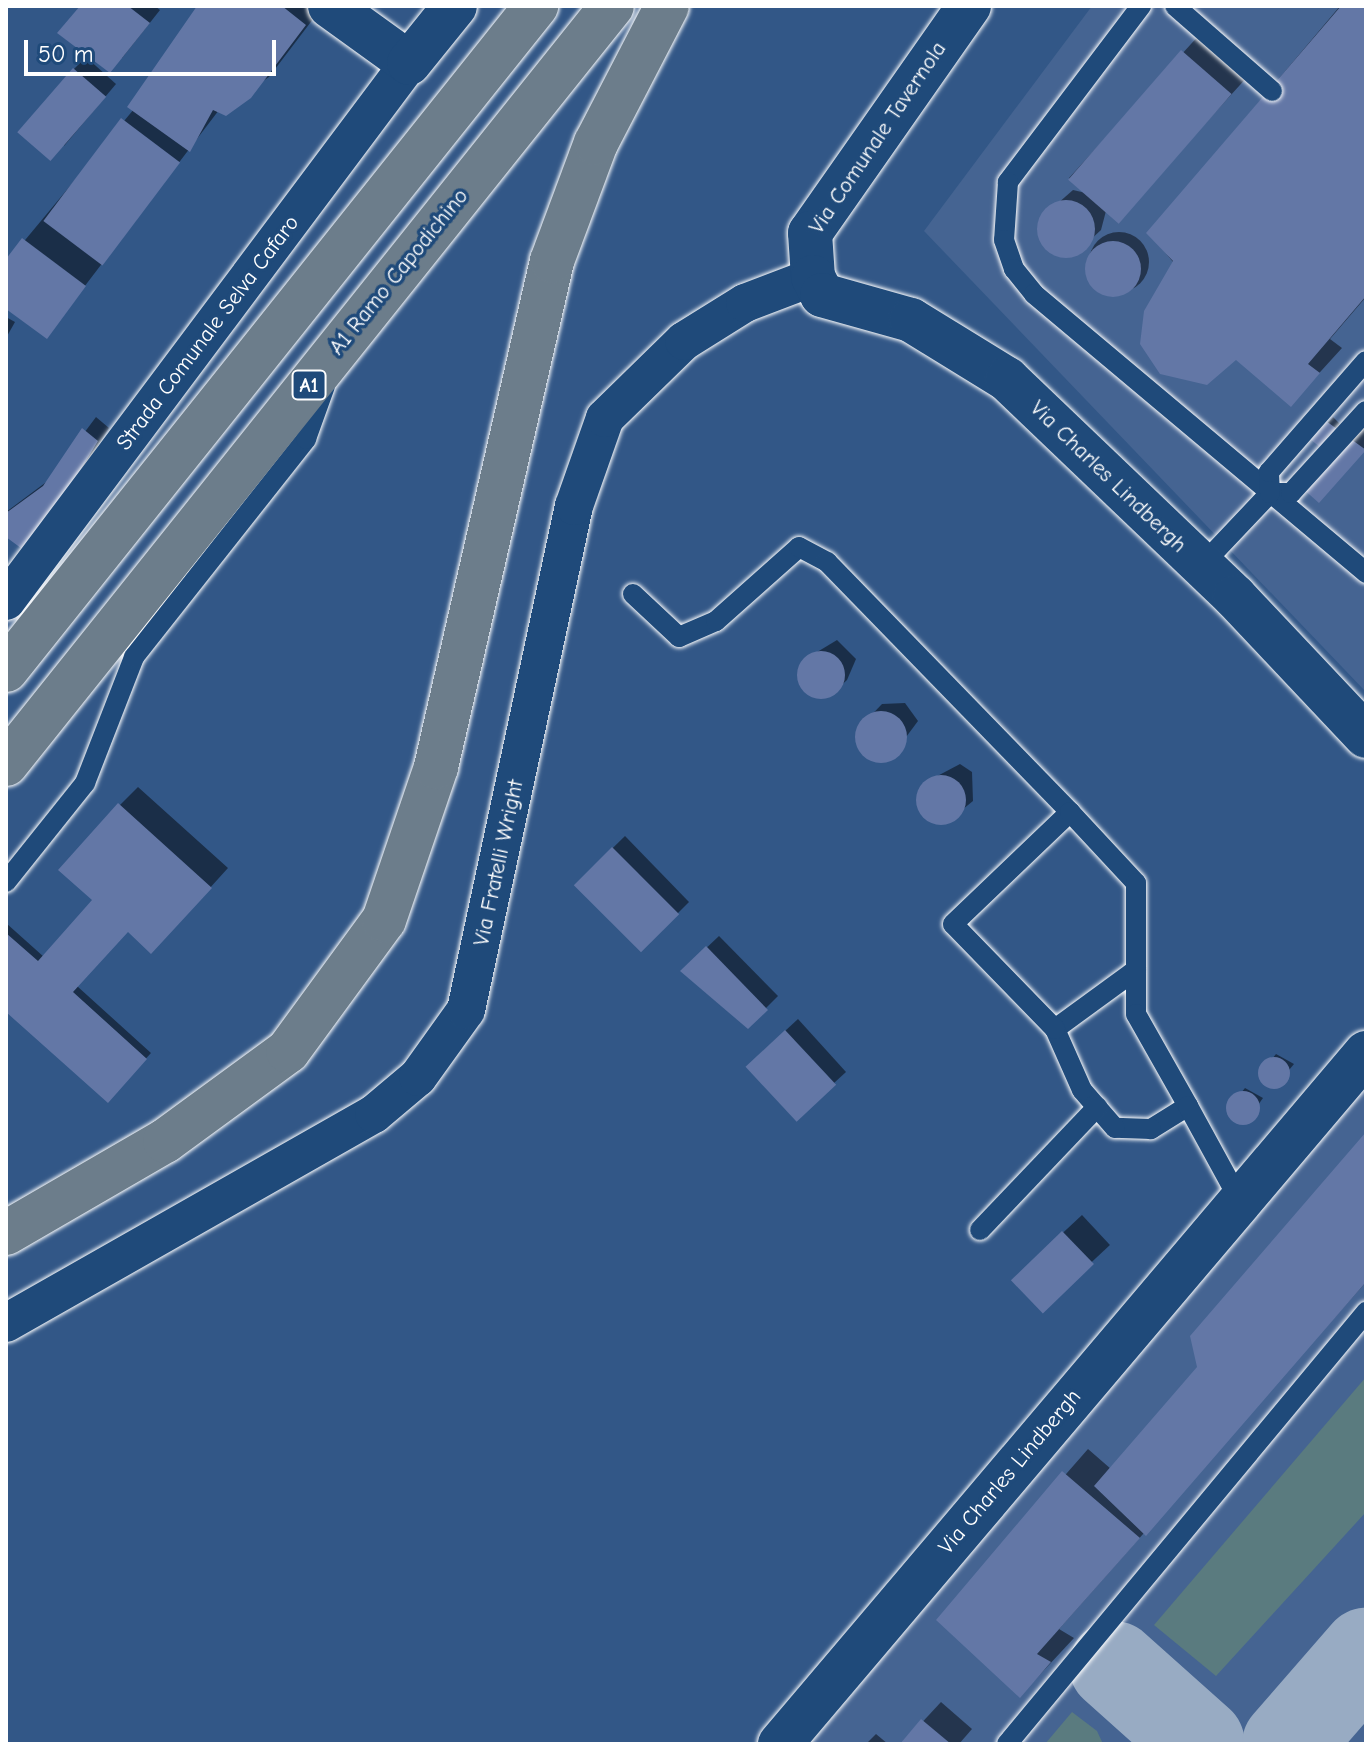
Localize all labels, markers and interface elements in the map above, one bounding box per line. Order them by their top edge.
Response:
scale bar [28,24,280,74]
street label: Via Comunale Tavernola [804,37,952,239]
text: 50 m [38,40,94,68]
street label: A1 Ramo Capodichino [324,184,474,360]
street label: Strada Comunale Selva Cafaro [111,210,305,456]
road number: A1 [291,369,327,401]
street label: Via Charles Lindbergh [1024,395,1192,559]
street label: Via Fratelli Wright [469,778,529,948]
street label: Via Charles Lindbergh [933,1384,1087,1560]

